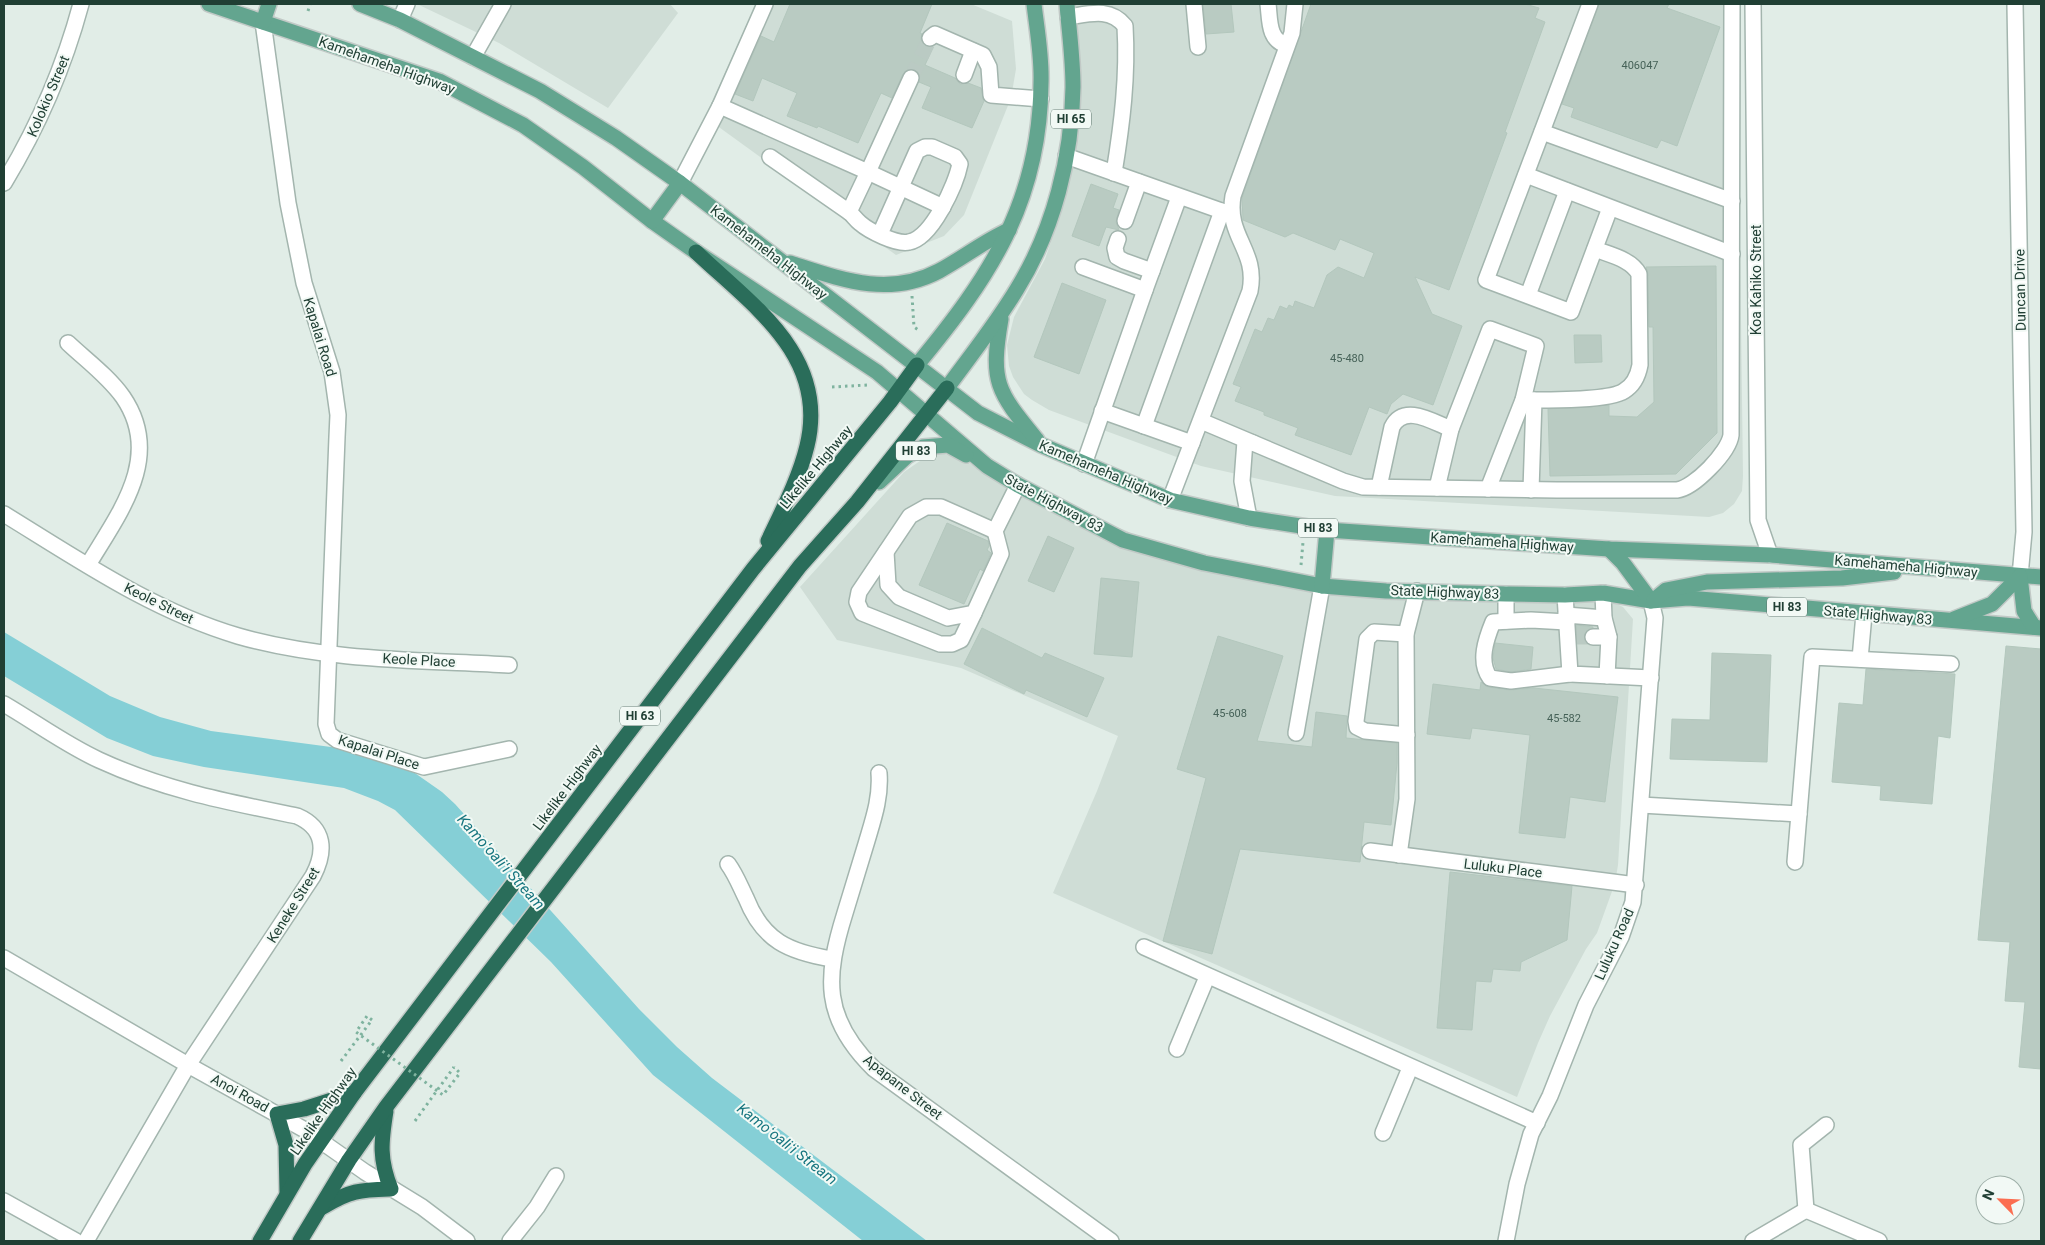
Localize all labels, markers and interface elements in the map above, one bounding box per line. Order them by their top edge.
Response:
street label: Kamehameha Highway [317,33,458,97]
street label: Kolokio Street [24,53,72,139]
house number: 406047 [1621,59,1659,72]
road number: HI 65 [1051,110,1091,128]
street label: Kamehameha Highway [708,202,831,303]
street label: Koa Kahiko Street [1748,224,1764,335]
street label: Duncan Drive [2011,249,2029,331]
street label: Kapalai Road [300,295,340,379]
house number: 45-480 [1330,352,1364,365]
street label: Likelike Highway [777,422,856,512]
street label: Kamehameha Highway [1037,437,1176,508]
road number: HI 83 [896,442,936,461]
street label: State Highway 83 [1002,470,1106,536]
road number: HI 83 [1298,518,1338,538]
street label: Kamehameha Highway [1430,529,1575,555]
street label: Kamehameha Highway [1834,552,1979,580]
street label: Keole Street [122,579,197,627]
street label: State Highway 83 [1390,582,1500,602]
road number: HI 83 [1767,598,1807,616]
street label: State Highway 83 [1823,602,1933,628]
street label: Keole Place [382,650,456,670]
road number: HI 63 [620,706,660,726]
house number: 45-608 [1213,707,1247,720]
house number: 45-582 [1547,712,1581,725]
street label: Kapalai Place [336,731,422,773]
street label: Likelike Highway [529,741,605,833]
water label: Kamoʻoaliʻi Stream [454,811,548,913]
street label: Luluku Place [1463,855,1543,881]
street label: Keneke Street [263,864,323,946]
street label: Luluku Road [1591,906,1637,982]
street label: Apapane Street [860,1051,946,1123]
street label: Likelike Highway [287,1064,359,1158]
street label: Anoi Road [208,1071,272,1115]
water label: Kamoʻoaliʻi Stream [733,1099,841,1189]
north arrow [1975,1175,2025,1225]
text: N [1979,1187,1997,1202]

